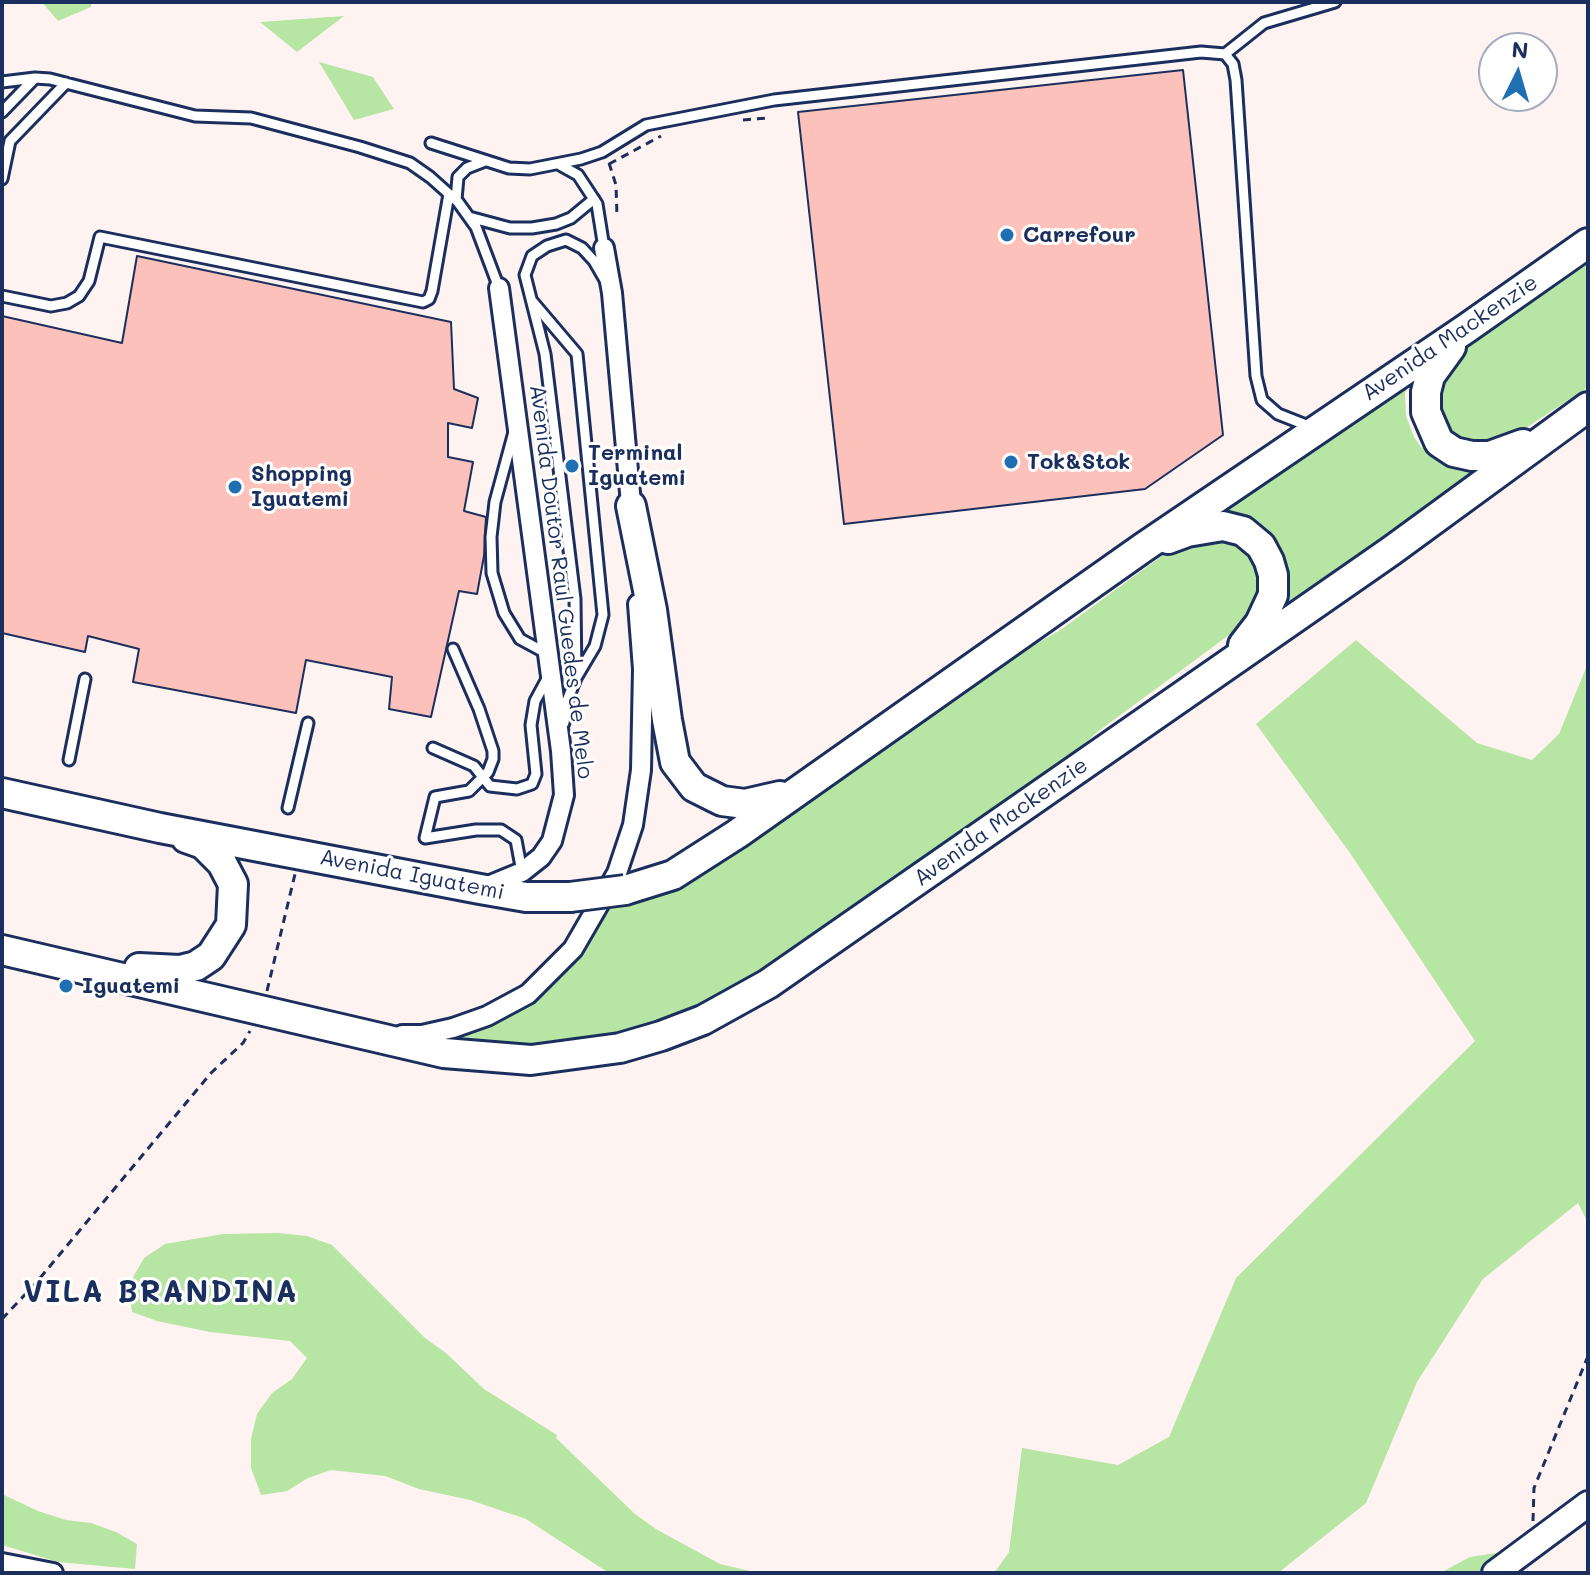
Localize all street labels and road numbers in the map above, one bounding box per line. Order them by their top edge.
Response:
street label: Avenida Mackenzie [1357,269,1543,407]
street label: Avenida Doutor Raul Guedes de Melo [524,383,598,781]
street label: Avenida Mackenzie [909,752,1093,892]
street label: Avenida Iguatemi [317,844,507,906]

